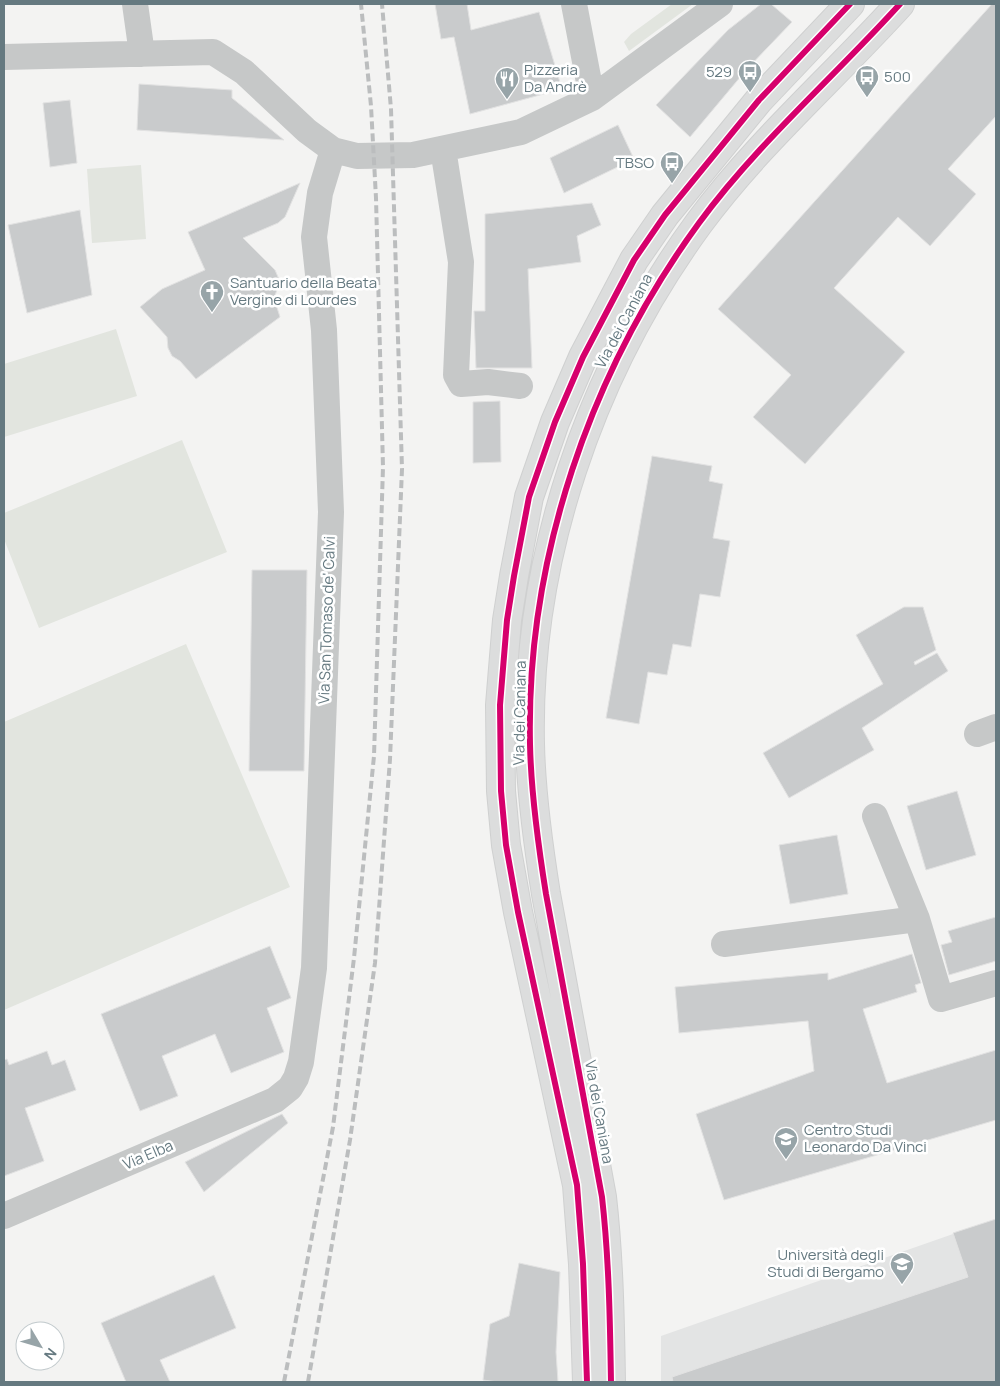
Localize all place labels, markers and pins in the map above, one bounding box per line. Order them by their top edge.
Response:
place label: Pizzeria Da Andrè [524,59,587,97]
bus stop icon: 529 [737,59,763,93]
place label: 529 [706,61,732,82]
bus stop icon: 500 [854,64,880,98]
restaurant icon: Pizzeria Da Andrè [494,66,520,100]
place label: 500 [884,66,911,87]
bus stop icon: TBSO [659,150,685,184]
place label: TBSO [616,152,654,173]
place label: Santuario della Beata Vergine di Lourdes [230,272,377,310]
church icon: Santuario della Beata Vergine di Lourdes [199,279,225,313]
place label: Centro Studi Leonardo Da Vinci [804,1119,927,1157]
school or university icon: Centro Studi Leonardo Da Vinci [773,1126,799,1160]
place label: Università degli Studi di Bergamo [767,1244,884,1282]
school or university icon: Università degli Studi di Bergamo [889,1251,915,1285]

